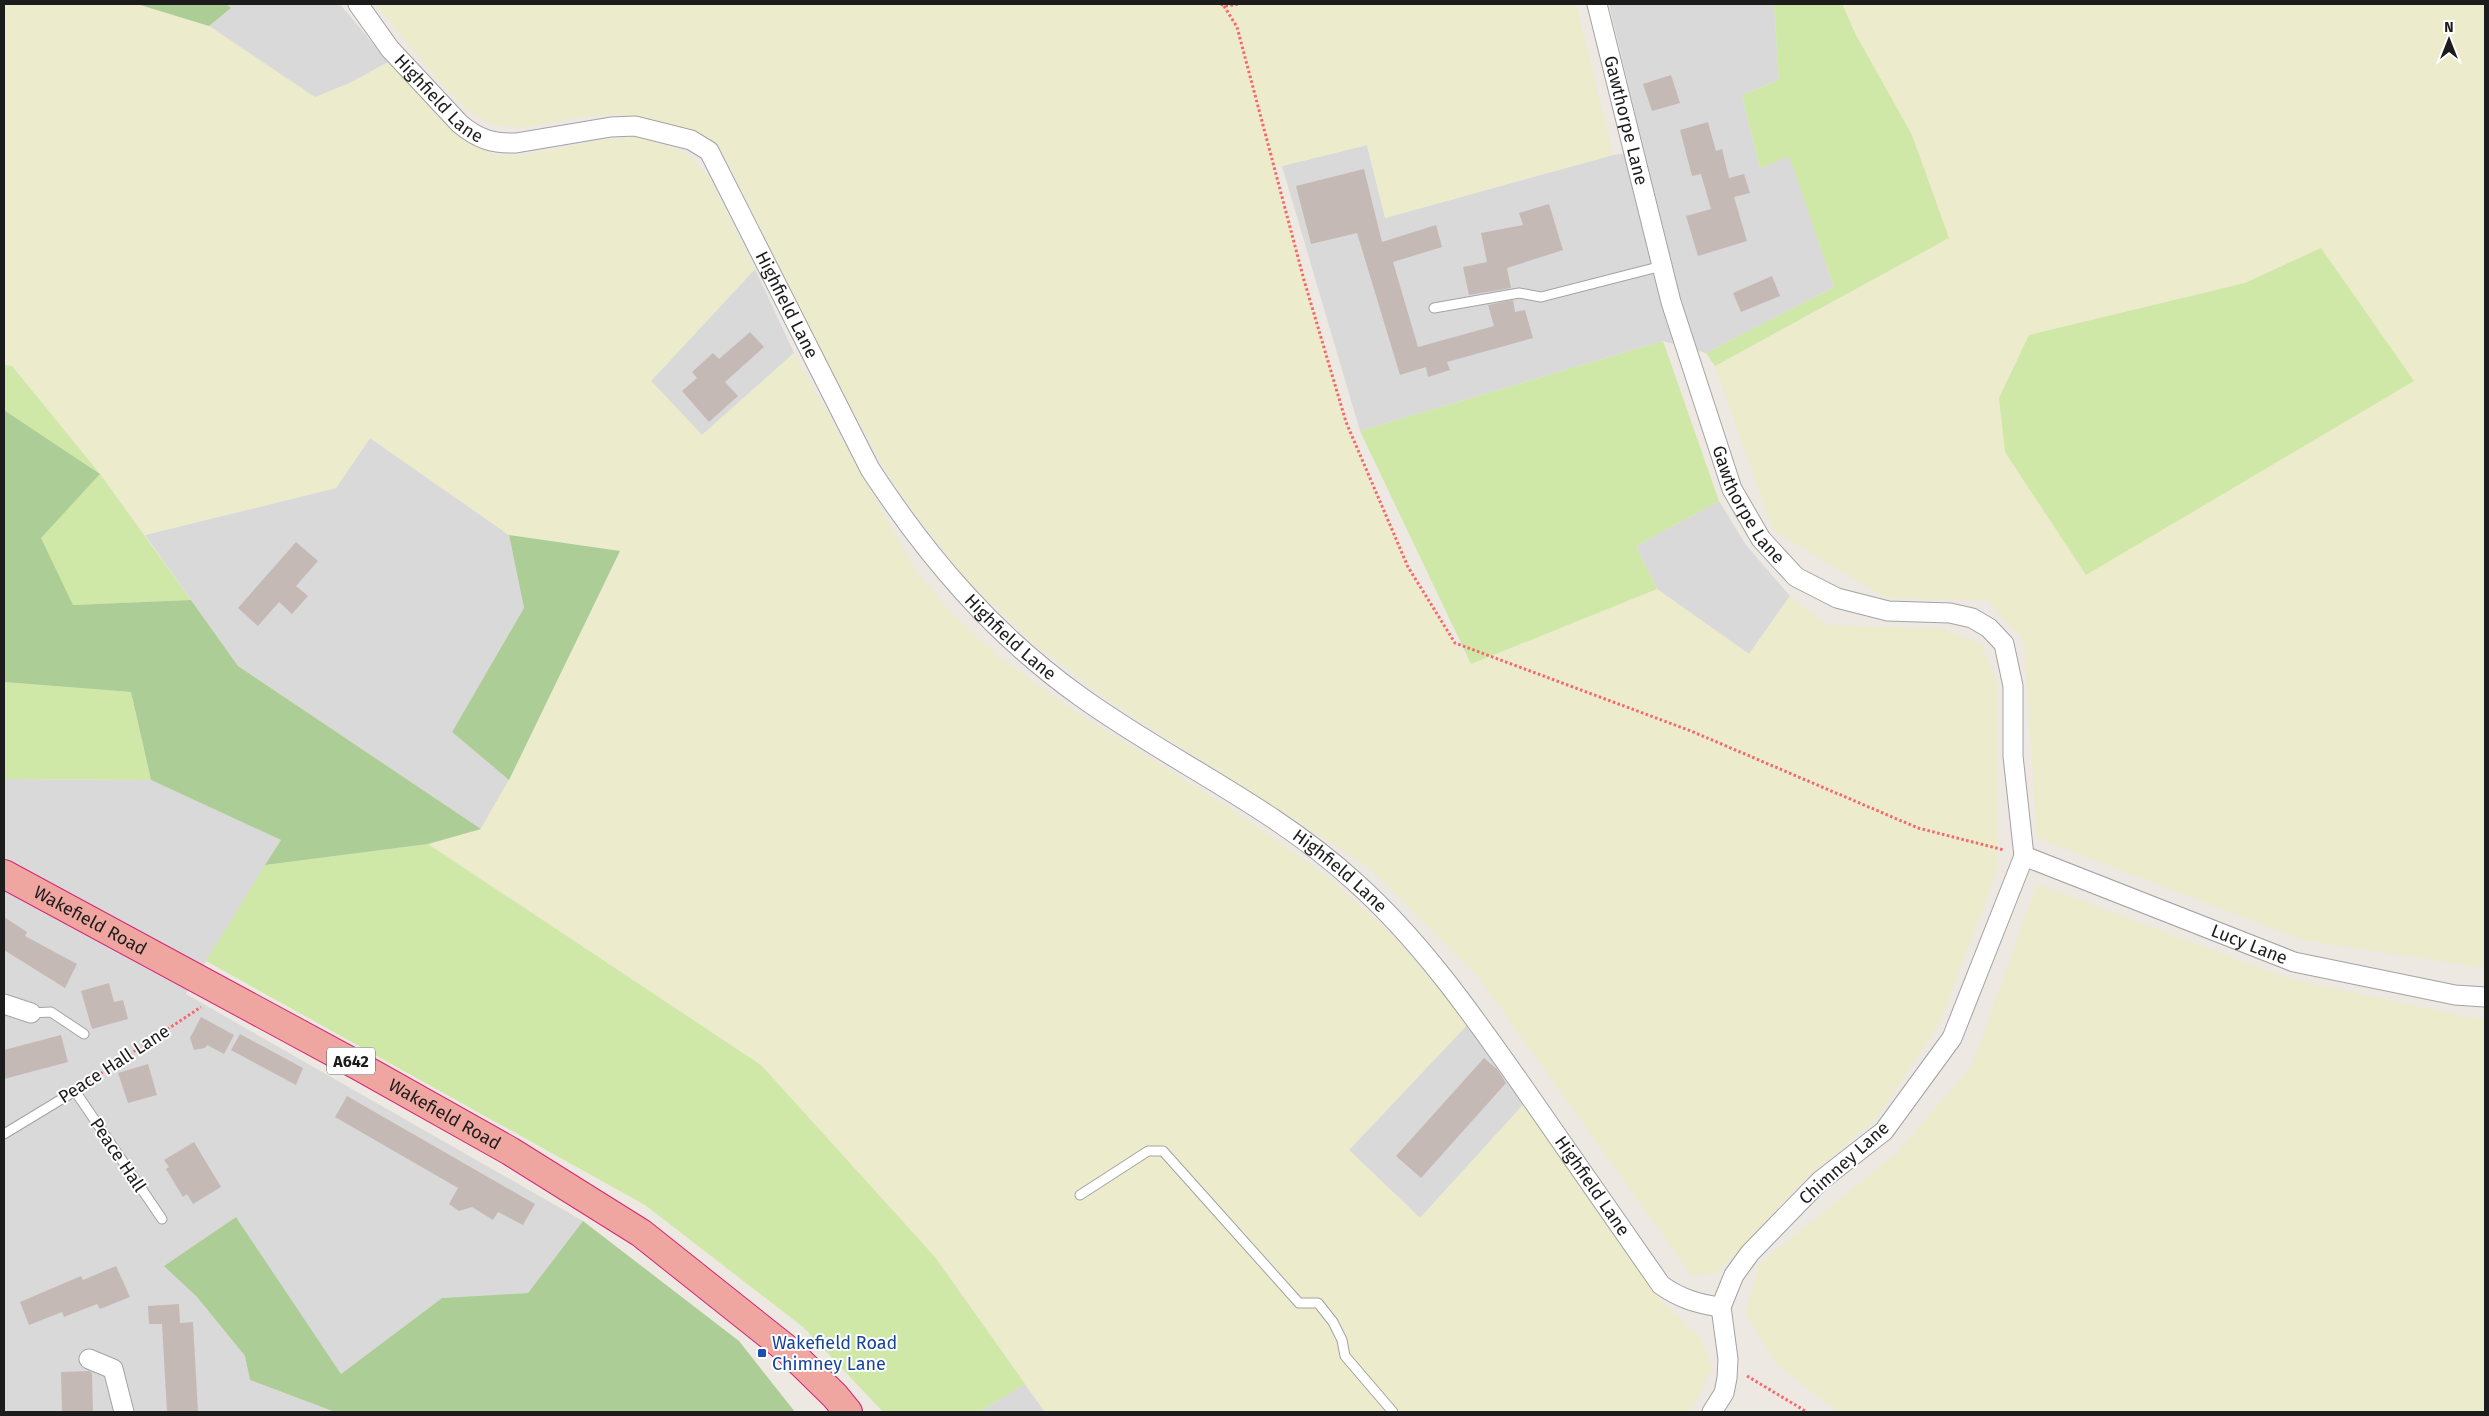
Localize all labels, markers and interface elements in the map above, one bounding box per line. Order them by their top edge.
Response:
north arrow [2424,15,2474,65]
text: N [2444,19,2454,36]
street label: Highfield Lane [390,50,487,148]
street label: Gawthorpe Lane [1599,53,1653,188]
street label: Highfield Lane [751,247,823,362]
street label: Gawthorpe Lane [1708,443,1789,568]
street label: Highfield Lane [960,589,1061,685]
street label: Highfield Lane [1288,825,1392,917]
street label: Wakefield Road [30,881,151,960]
street label: Lucy Lane [2208,920,2291,969]
street label: Peace Hall Lane [54,1020,174,1108]
road number: A642 [327,1048,375,1074]
street label: Wakefield Road [385,1074,505,1155]
street label: Peace Hall [85,1114,151,1196]
street label: Chimney Lane [1794,1117,1894,1209]
street label: Highfield Lane [1550,1131,1635,1240]
place label: Wakefield Road Chimney Lane [772,1332,897,1375]
marker: Wakefield Road Chimney Lane [756,1347,768,1359]

